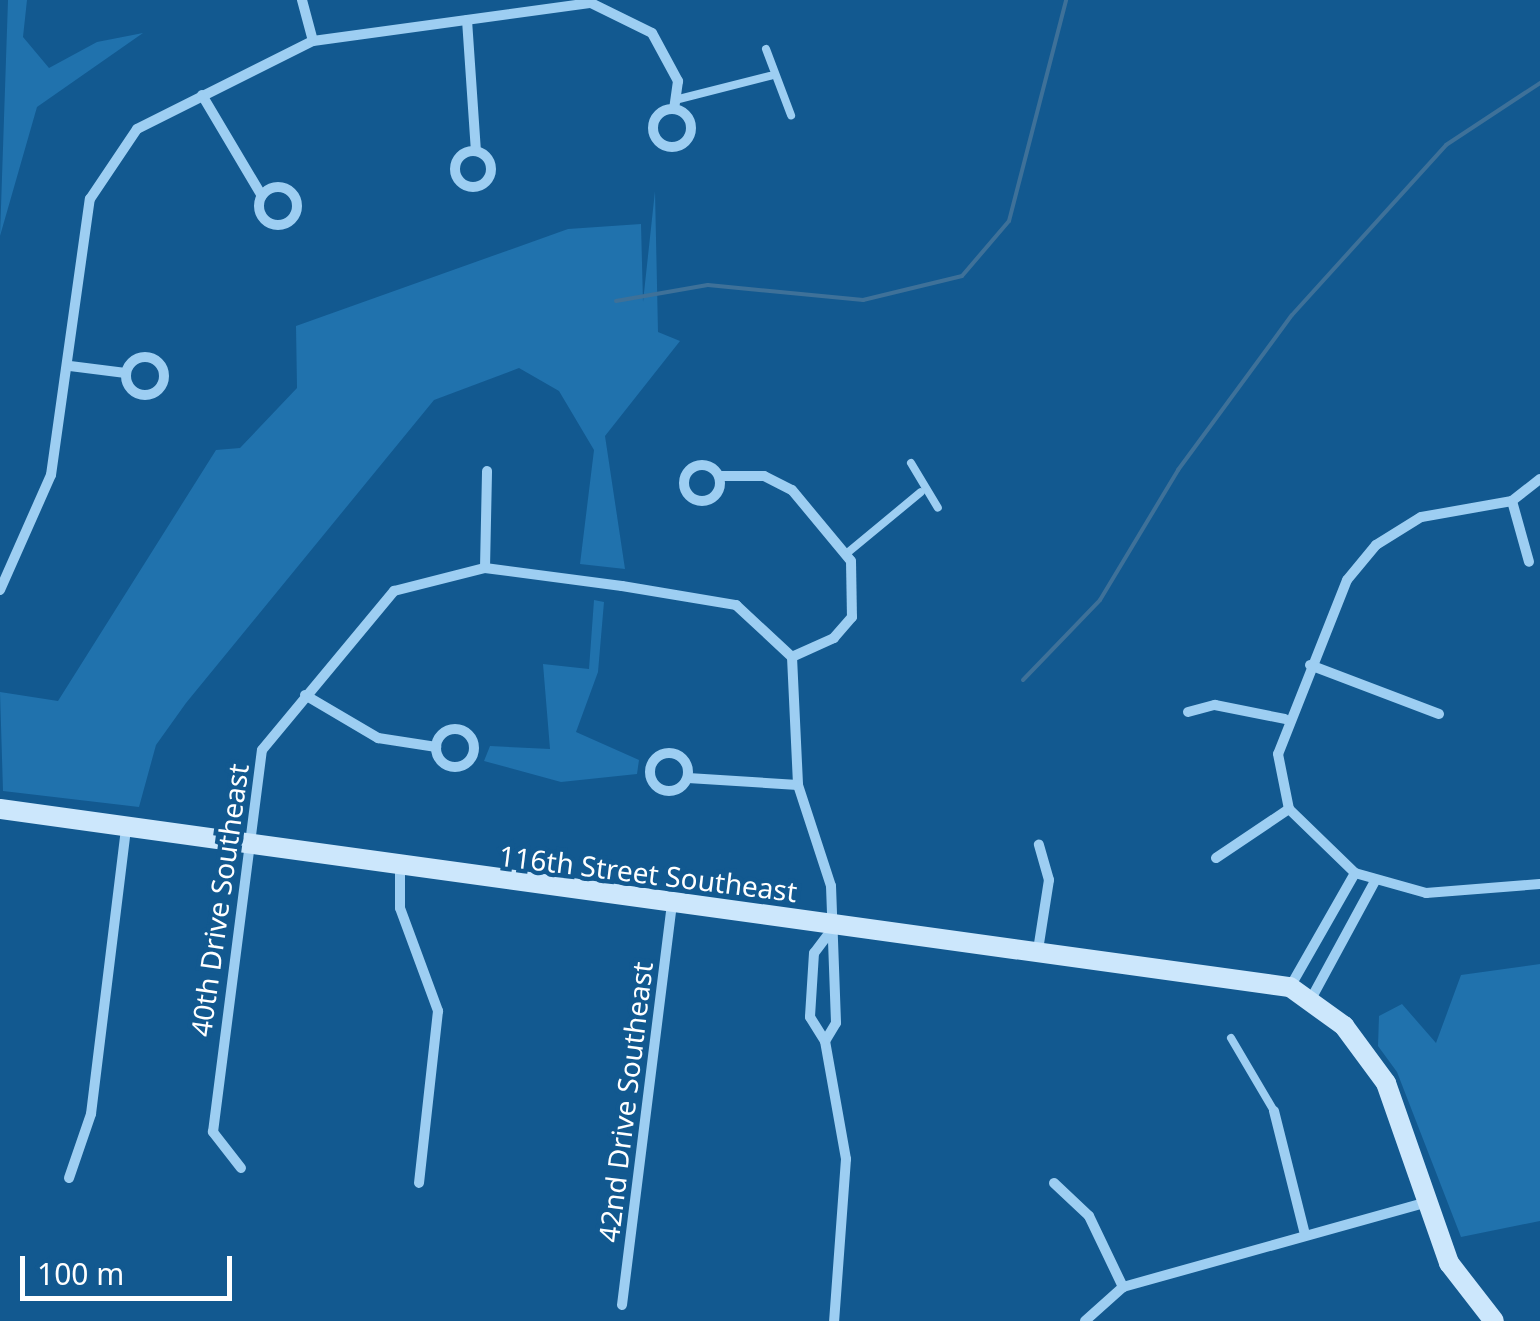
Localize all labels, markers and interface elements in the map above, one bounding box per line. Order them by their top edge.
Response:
street label: 40th Drive Southeast [183,761,255,1039]
street label: 116th Street Southeast [497,838,799,908]
street label: 42nd Drive Southeast [591,960,659,1244]
scale bar [25,1236,238,1298]
text: 100 m [37,1253,124,1294]

